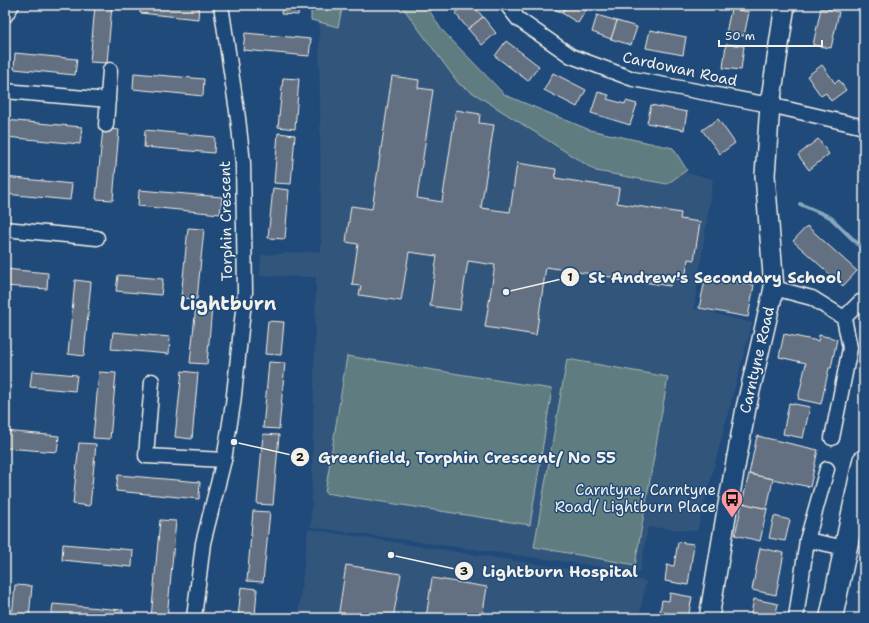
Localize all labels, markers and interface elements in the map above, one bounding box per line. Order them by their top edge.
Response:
scale bar [719,22,822,48]
text: 50 m [725,28,755,44]
street label: Cardowan Road [621,47,740,91]
street label: Torphin Crescent [215,160,237,282]
callout: St Andrew's Secondary School [560,263,849,291]
text: St Andrew's Secondary School [588,267,842,288]
text: 1 [567,269,573,285]
district label: Lightburn [180,291,277,316]
street label: Carntyne Road [735,304,779,415]
callout: Greenfield, Torphin Crescent/ No 55 [290,443,624,471]
text: Greenfield, Torphin Crescent/ No 55 [318,447,616,468]
text: 2 [296,449,305,465]
place label: Carntyne, Carntyne Road/ Lightburn Place [555,480,716,517]
bus stop icon: Carntyne, Carntyne Road/ Lightburn Place [719,486,745,519]
callout: Lightburn Hospital [454,557,646,585]
text: Lightburn Hospital [482,561,638,582]
text: 3 [460,563,468,579]

